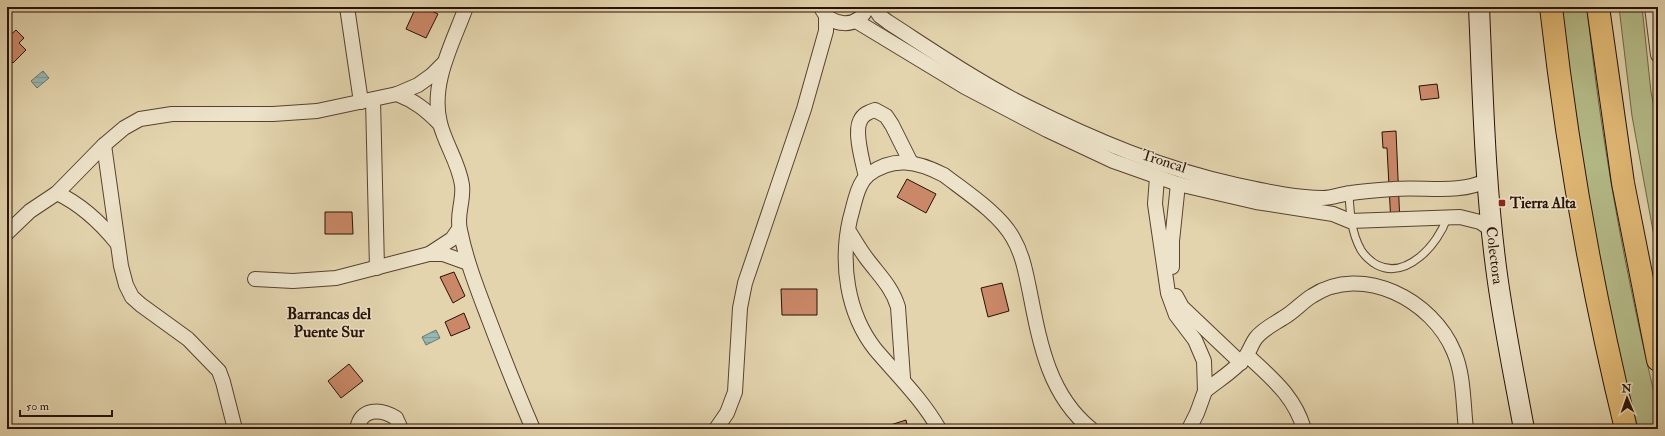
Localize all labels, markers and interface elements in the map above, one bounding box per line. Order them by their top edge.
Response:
street label: Troncal [1139,145,1189,178]
place label: Tierra Alta [1509,194,1577,213]
marker: Tierra Alta [1497,198,1507,208]
street label: Colectora [1481,226,1507,286]
district label: Barrancas del Puente Sur [287,304,372,342]
north arrow [1607,378,1647,418]
text: N [1621,382,1633,395]
scale bar [20,392,112,418]
text: 50 m [26,399,50,414]

